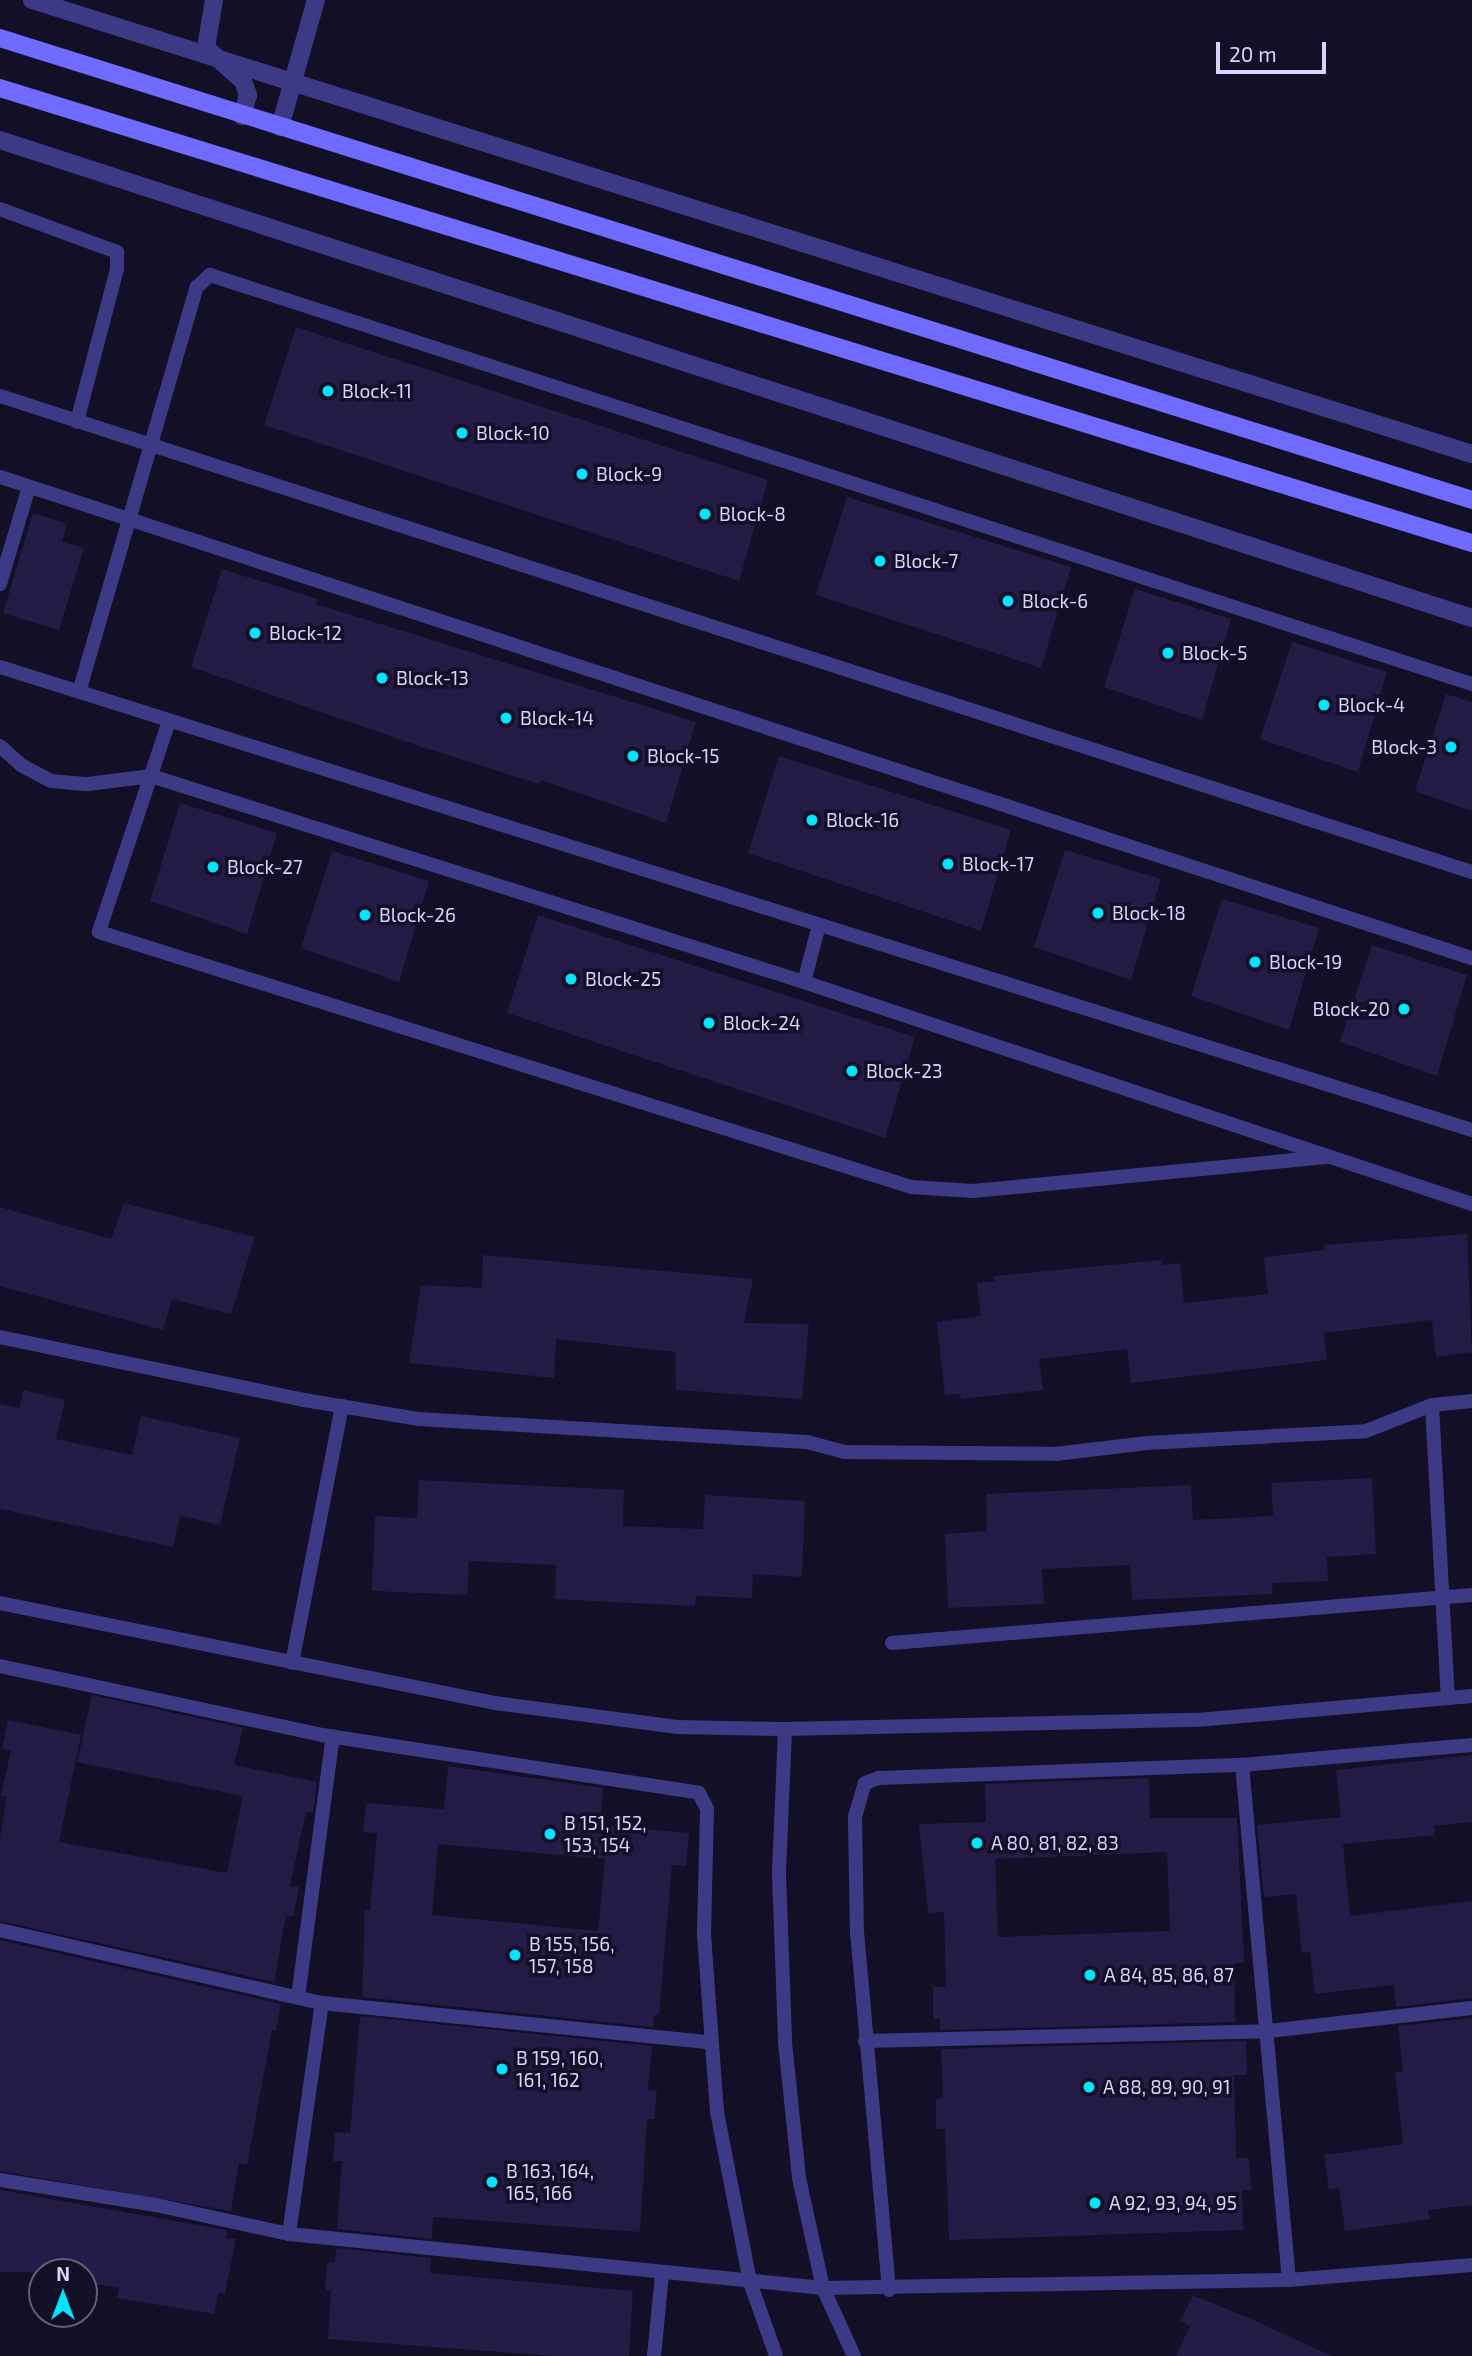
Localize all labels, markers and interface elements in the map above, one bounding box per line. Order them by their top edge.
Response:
scale bar [1220,28,1330,72]
text: 20 m [1229,41,1277,66]
place label: Block-11 [342,380,412,402]
marker: Block-11 [320,383,336,399]
place label: Block-10 [476,422,550,444]
marker: Block-10 [454,425,470,441]
place label: Block-9 [596,463,662,485]
marker: Block-9 [574,466,590,482]
place label: Block-8 [719,503,786,525]
marker: Block-8 [697,506,713,522]
place label: Block-7 [894,550,958,572]
marker: Block-7 [872,553,888,569]
place label: Block-6 [1022,590,1088,612]
marker: Block-6 [1000,593,1016,609]
place label: Block-12 [269,622,342,644]
marker: Block-12 [247,625,263,641]
place label: Block-5 [1182,642,1247,664]
marker: Block-5 [1160,645,1176,661]
place label: Block-13 [396,667,469,689]
marker: Block-13 [374,670,390,686]
place label: Block-4 [1338,694,1405,716]
marker: Block-4 [1316,697,1332,713]
place label: Block-14 [520,707,594,729]
marker: Block-14 [498,710,514,726]
place label: Block-3 [1371,736,1437,758]
marker: Block-3 [1443,739,1459,755]
place label: Block-15 [647,745,719,767]
marker: Block-15 [625,748,641,764]
place label: Block-16 [826,809,899,831]
marker: Block-16 [804,812,820,828]
place label: Block-17 [962,853,1034,875]
place label: Block-27 [227,856,303,878]
marker: Block-17 [940,856,956,872]
marker: Block-27 [205,859,221,875]
place label: Block-18 [1112,902,1186,924]
place label: Block-26 [379,904,456,926]
marker: Block-18 [1090,905,1106,921]
marker: Block-26 [357,907,373,923]
place label: Block-19 [1269,951,1342,973]
marker: Block-19 [1247,954,1263,970]
place label: Block-25 [585,968,661,990]
marker: Block-25 [563,971,579,987]
place label: Block-20 [1313,998,1390,1020]
marker: Block-20 [1396,1001,1412,1017]
place label: Block-24 [723,1012,801,1034]
marker: Block-24 [701,1015,717,1031]
place label: Block-23 [866,1060,942,1082]
marker: Block-23 [844,1063,860,1079]
place label: B 151, 152, 153, 154 [564,1812,647,1856]
marker: B 151, 152, 153, 154 [542,1826,558,1842]
place label: A 80, 81, 82, 83 [991,1832,1119,1854]
marker: A 80, 81, 82, 83 [969,1835,985,1851]
place label: B 155, 156, 157, 158 [529,1933,614,1977]
marker: B 155, 156, 157, 158 [507,1947,523,1963]
place label: A 84, 85, 86, 87 [1104,1964,1234,1986]
marker: A 84, 85, 86, 87 [1082,1967,1098,1983]
place label: B 159, 160, 161, 162 [516,2047,603,2091]
marker: B 159, 160, 161, 162 [494,2061,510,2077]
place label: A 88, 89, 90, 91 [1103,2076,1231,2098]
marker: A 88, 89, 90, 91 [1081,2079,1097,2095]
place label: B 163, 164, 165, 166 [506,2160,594,2204]
marker: B 163, 164, 165, 166 [484,2174,500,2190]
place label: A 92, 93, 94, 95 [1109,2192,1237,2214]
marker: A 92, 93, 94, 95 [1087,2195,1103,2211]
north arrow [28,2258,98,2328]
text: N [56,2262,70,2285]

